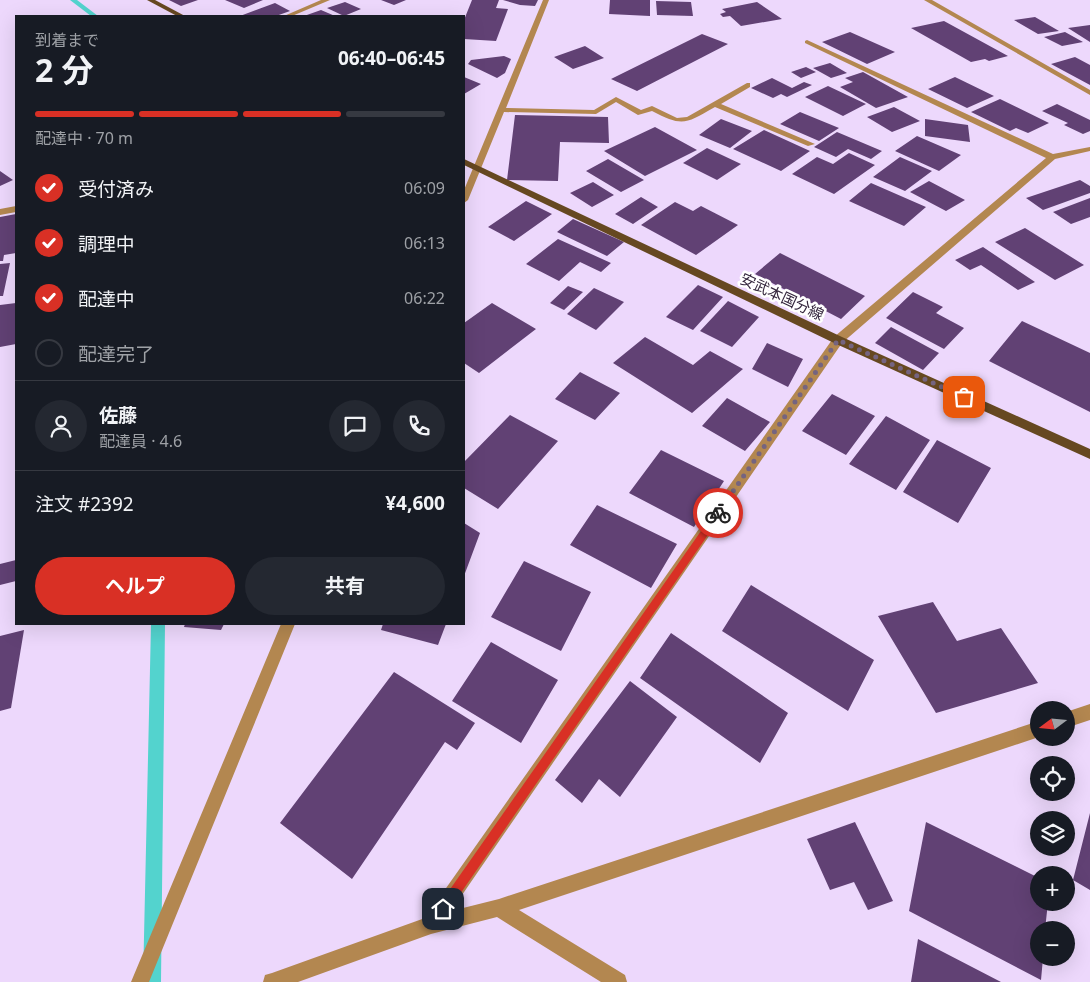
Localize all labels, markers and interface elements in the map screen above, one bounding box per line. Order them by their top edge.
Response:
text: 到着まで [35,29,99,51]
text: 06:40–06:45 [338,45,445,71]
text: 2 分 [35,48,94,91]
text: 配達中 · 70 m [35,127,133,149]
icon: check [35,174,63,202]
text: 受付済み [78,176,154,202]
text: 06:09 [404,177,445,199]
icon: check [35,229,63,257]
text: 調理中 [78,231,135,257]
text: 06:13 [404,232,445,254]
street label: 安武本国分線 [737,268,827,324]
icon: check [35,284,63,312]
text: 配達中 [78,286,135,312]
text: 06:22 [404,287,445,309]
text: 配達完了 [78,341,154,367]
pin [943,376,985,418]
icon: bag [950,383,978,411]
button: person [35,400,87,452]
button: chat [329,400,381,452]
button: phone [393,400,445,452]
text: 佐藤 [99,402,137,428]
text: 配達員 · 4.6 [99,430,182,452]
courier [693,488,743,538]
text: ¥4,600 [385,490,445,516]
text: 注文 #2392 [35,491,134,517]
icon: bike [704,499,732,527]
button: ヘルプ [35,557,235,615]
button: 共有 [245,557,445,615]
north arrow [1030,701,1075,746]
map controls [1030,701,1075,966]
button: locate [1030,756,1075,801]
button: layers [1030,811,1075,856]
button: + [1030,866,1075,911]
pin [422,888,464,930]
icon: home [429,895,457,923]
button: − [1030,921,1075,966]

